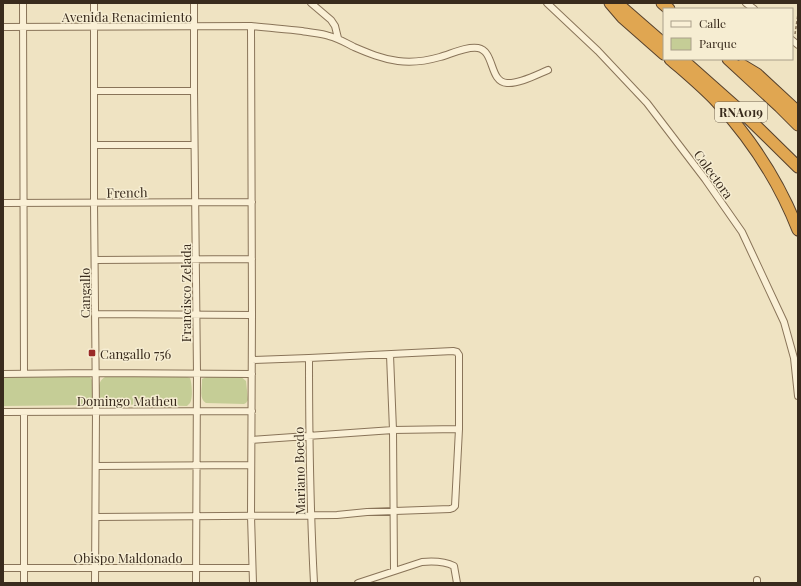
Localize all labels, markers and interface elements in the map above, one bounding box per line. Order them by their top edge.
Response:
street label: Avenida Renacimiento [61,8,192,25]
legend [663,8,793,60]
text: Calle [699,15,726,31]
text: Parque [699,35,737,51]
road number: RNA019 [715,102,767,122]
street label: Colectora [691,146,738,202]
street label: French [106,183,148,201]
street label: Francisco Zelada [177,243,194,342]
street label: Cangallo [76,268,93,318]
place label: Cangallo 756 [100,345,172,362]
marker: Cangallo 756 [87,348,97,358]
street label: Domingo Matheu [77,392,178,409]
street label: Mariano Boedo [290,427,308,515]
street label: Obispo Maldonado [73,549,183,566]

